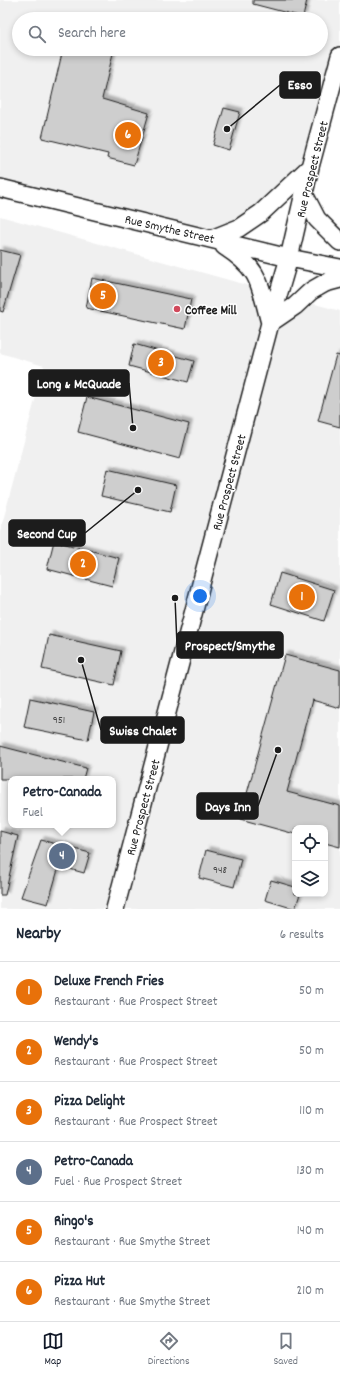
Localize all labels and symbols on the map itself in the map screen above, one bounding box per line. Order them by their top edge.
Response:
callout: Esso [280,72,320,98]
text: Esso [288,76,312,96]
street label: Rue Prospect Street [292,119,335,220]
pin: 6 [115,120,141,150]
street label: Rue Smythe Street [123,211,216,250]
pin: 5 [90,281,116,311]
place label: Coffee Mill [185,302,238,321]
marker: Coffee Mill [172,304,182,314]
pin: 3 [148,348,174,378]
callout: Long & McQuade [29,370,129,396]
text: Long & McQuade [37,375,121,395]
street label: Rue Prospect Street [208,432,252,533]
callout: Second Cup [9,520,85,546]
text: Second Cup [17,525,77,545]
pin: 2 [70,549,96,579]
pin: 1 [289,582,315,612]
your location [190,586,210,606]
callout: Prospect/Smythe [177,632,283,658]
text: Prospect/Smythe [185,637,275,657]
house number: 951 [53,713,65,729]
callout: Swiss Chalet [101,717,184,743]
text: Swiss Chalet [109,722,177,742]
street label: Rue Prospect Street [122,757,166,858]
callout: Days Inn [197,793,258,819]
text: Days Inn [205,798,251,818]
pin: 4 [49,841,75,871]
house number: 948 [213,863,227,879]

